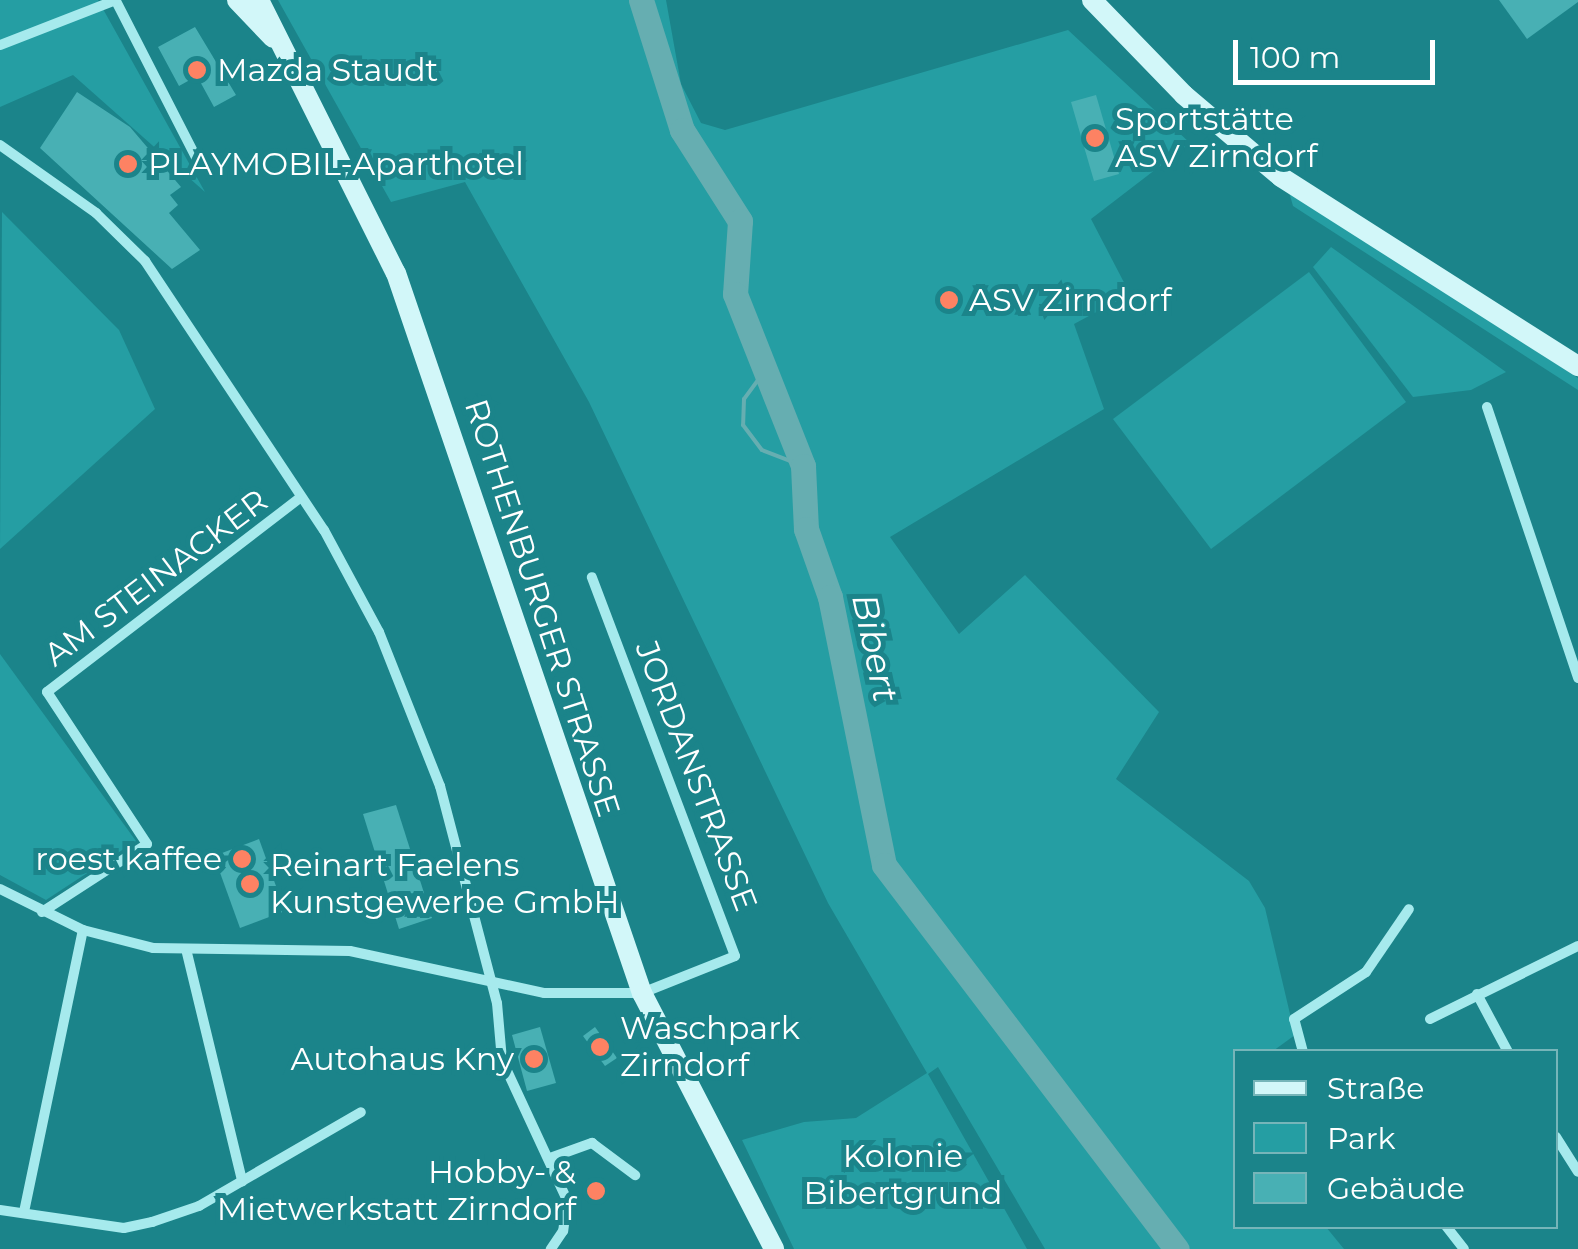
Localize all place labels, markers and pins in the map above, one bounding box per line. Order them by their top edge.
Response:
place label: Mazda Staudt [217,51,438,89]
marker: Mazda Staudt [186,59,208,81]
place label: Sportstätte ASV Zirndorf [1115,101,1317,176]
marker: Sportstätte ASV Zirndorf [1084,127,1106,149]
place label: PLAYMOBIL-Aparthotel [148,145,524,183]
marker: PLAYMOBIL-Aparthotel [117,153,139,175]
place label: ASV Zirndorf [969,281,1171,319]
marker: ASV Zirndorf [938,289,960,311]
place label: roest kaffee [35,840,222,878]
place label: Reinart Faelens Kunstgewerbe GmbH [270,847,620,922]
marker: roest kaffee [231,848,253,870]
marker: Reinart Faelens Kunstgewerbe GmbH [239,873,261,895]
place label: Waschpark Zirndorf [620,1010,800,1085]
marker: Waschpark Zirndorf [589,1036,611,1058]
place label: Autohaus Kny [291,1040,514,1078]
marker: Autohaus Kny [523,1048,545,1070]
place label: Hobby- & Mietwerkstatt Zirndorf [217,1154,576,1229]
marker: Hobby- & Mietwerkstatt Zirndorf [585,1180,607,1202]

